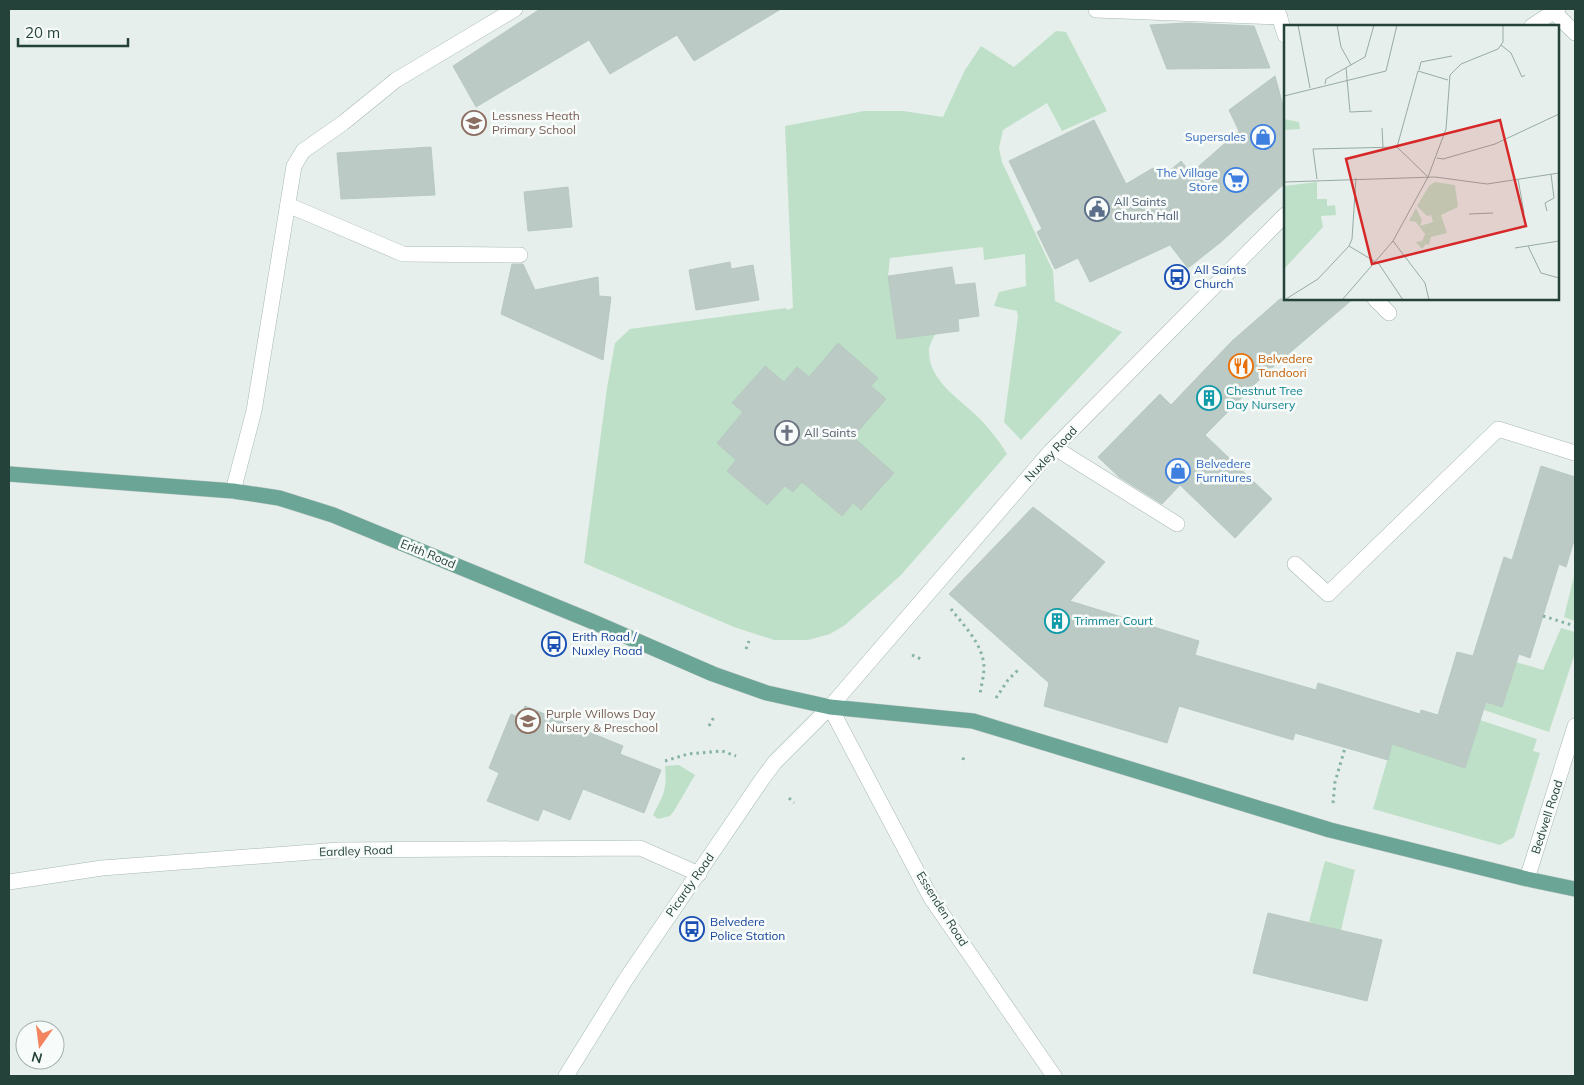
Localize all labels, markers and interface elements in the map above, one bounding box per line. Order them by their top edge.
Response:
scale bar [18,15,128,47]
text: 20 m [25,23,60,42]
inset map [1284,25,1559,300]
place label: Lessness Heath Primary School [492,108,580,137]
school or university icon: Lessness Heath Primary School [461,110,487,136]
shop icon: Supersales [1250,124,1276,150]
place label: Supersales [1185,129,1246,144]
place label: The Village Store [1156,165,1218,194]
supermarket icon: The Village Store [1223,167,1249,193]
place label: All Saints Church Hall [1114,194,1179,223]
public building icon: All Saints Church Hall [1084,196,1110,222]
place label: All Saints Church [1194,262,1246,291]
bus stop icon: All Saints Church [1164,264,1190,290]
place label: Belvedere Tandoori [1258,351,1313,380]
restaurant icon: Belvedere Tandoori [1228,353,1254,379]
place label: Chestnut Tree Day Nursery [1226,383,1303,412]
building icon: Chestnut Tree Day Nursery [1196,385,1222,411]
church icon: All Saints [774,420,800,446]
street label: Nuxley Road [1021,423,1080,485]
place label: All Saints [804,425,856,440]
place label: Belvedere Furnitures [1196,456,1252,485]
shop icon: Belvedere Furnitures [1165,458,1191,484]
street label: Erith Road [398,536,458,571]
building icon: Trimmer Court [1044,608,1070,634]
place label: Trimmer Court [1074,613,1153,628]
place label: Erith Road / Nuxley Road [572,629,643,658]
bus stop icon: Erith Road / Nuxley Road [541,631,567,657]
place label: Purple Willows Day Nursery & Preschool [546,706,658,735]
school or university icon: Purple Willows Day Nursery & Preschool [515,708,541,734]
street label: Bedwell Road [1527,778,1566,856]
street label: Eardley Road [319,842,393,859]
street label: Picardy Road [662,850,717,919]
street label: Essenden Road [913,868,972,949]
place label: Belvedere Police Station [710,914,785,943]
bus stop icon: Belvedere Police Station [679,916,705,942]
north arrow [15,1020,65,1070]
text: N [30,1048,44,1068]

